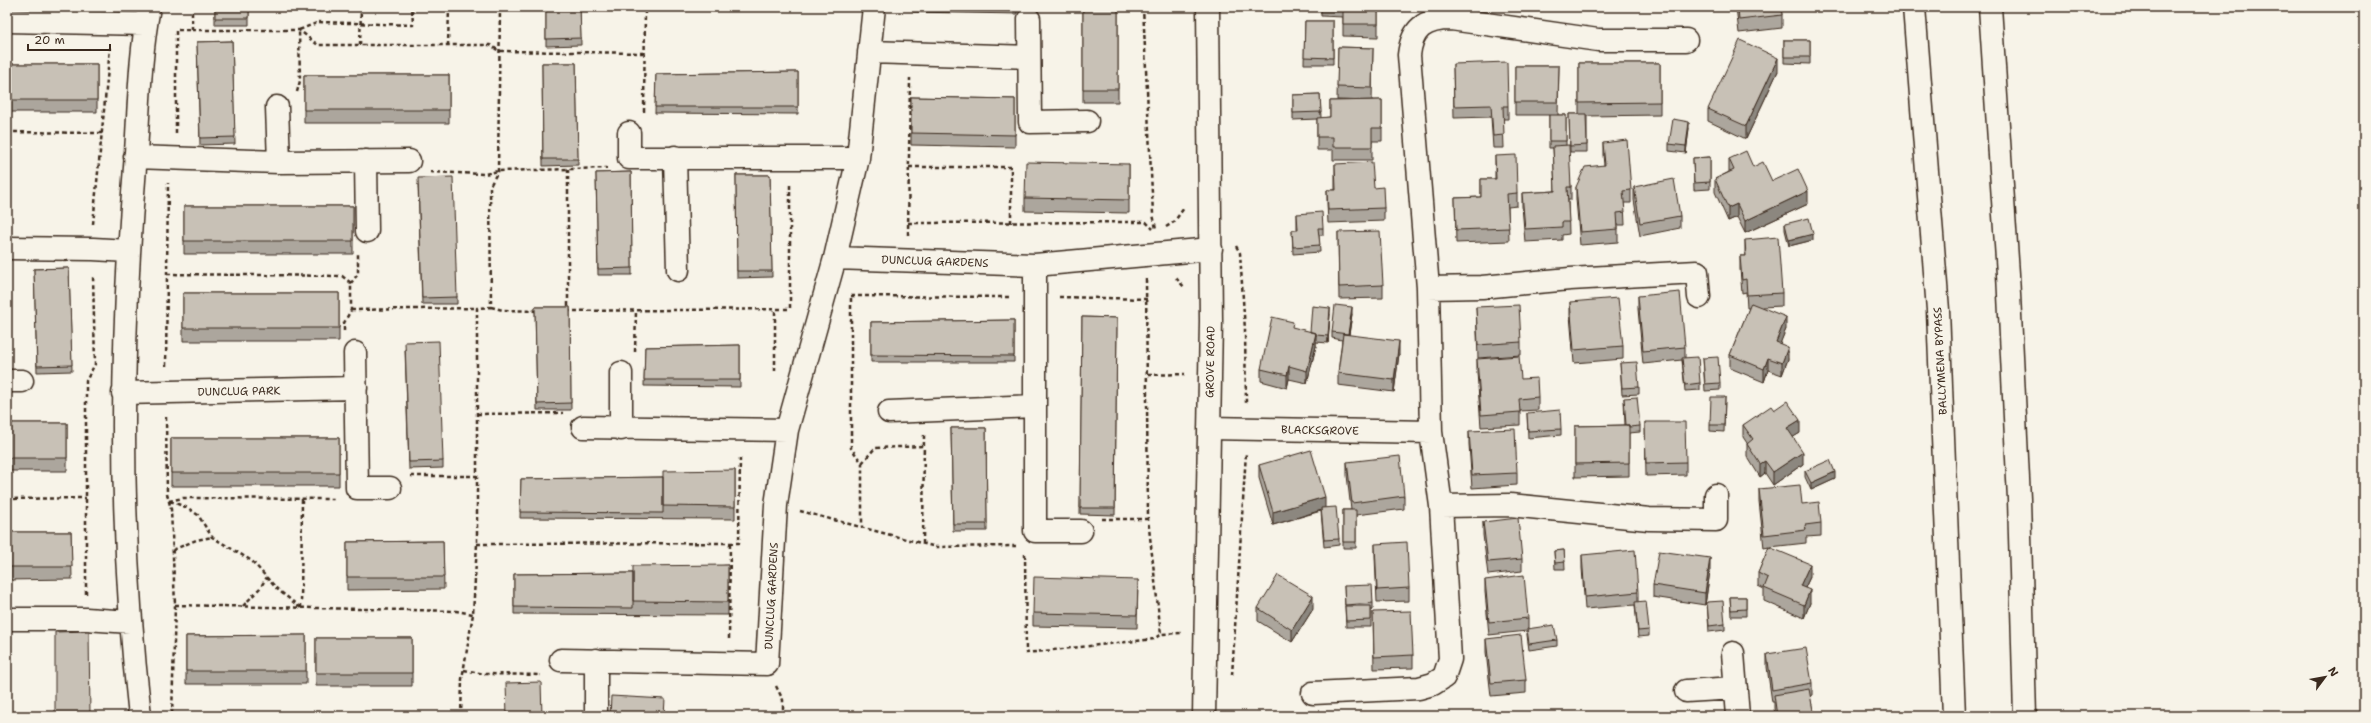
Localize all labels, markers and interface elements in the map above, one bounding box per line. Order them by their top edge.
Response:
scale bar [28,26,110,52]
text: 20 m [34,32,65,48]
street label: DUNCLUG GARDENS [881,252,989,271]
street label: BALLYMENA BYPASS [1930,307,1951,415]
street label: GROVE ROAD [1202,326,1219,398]
street label: DUNCLUG PARK [197,383,281,400]
street label: BLACKSGROVE [1281,422,1359,439]
street label: DUNCLUG GARDENS [761,542,782,650]
north arrow [2305,657,2345,697]
text: N [2324,664,2342,680]

